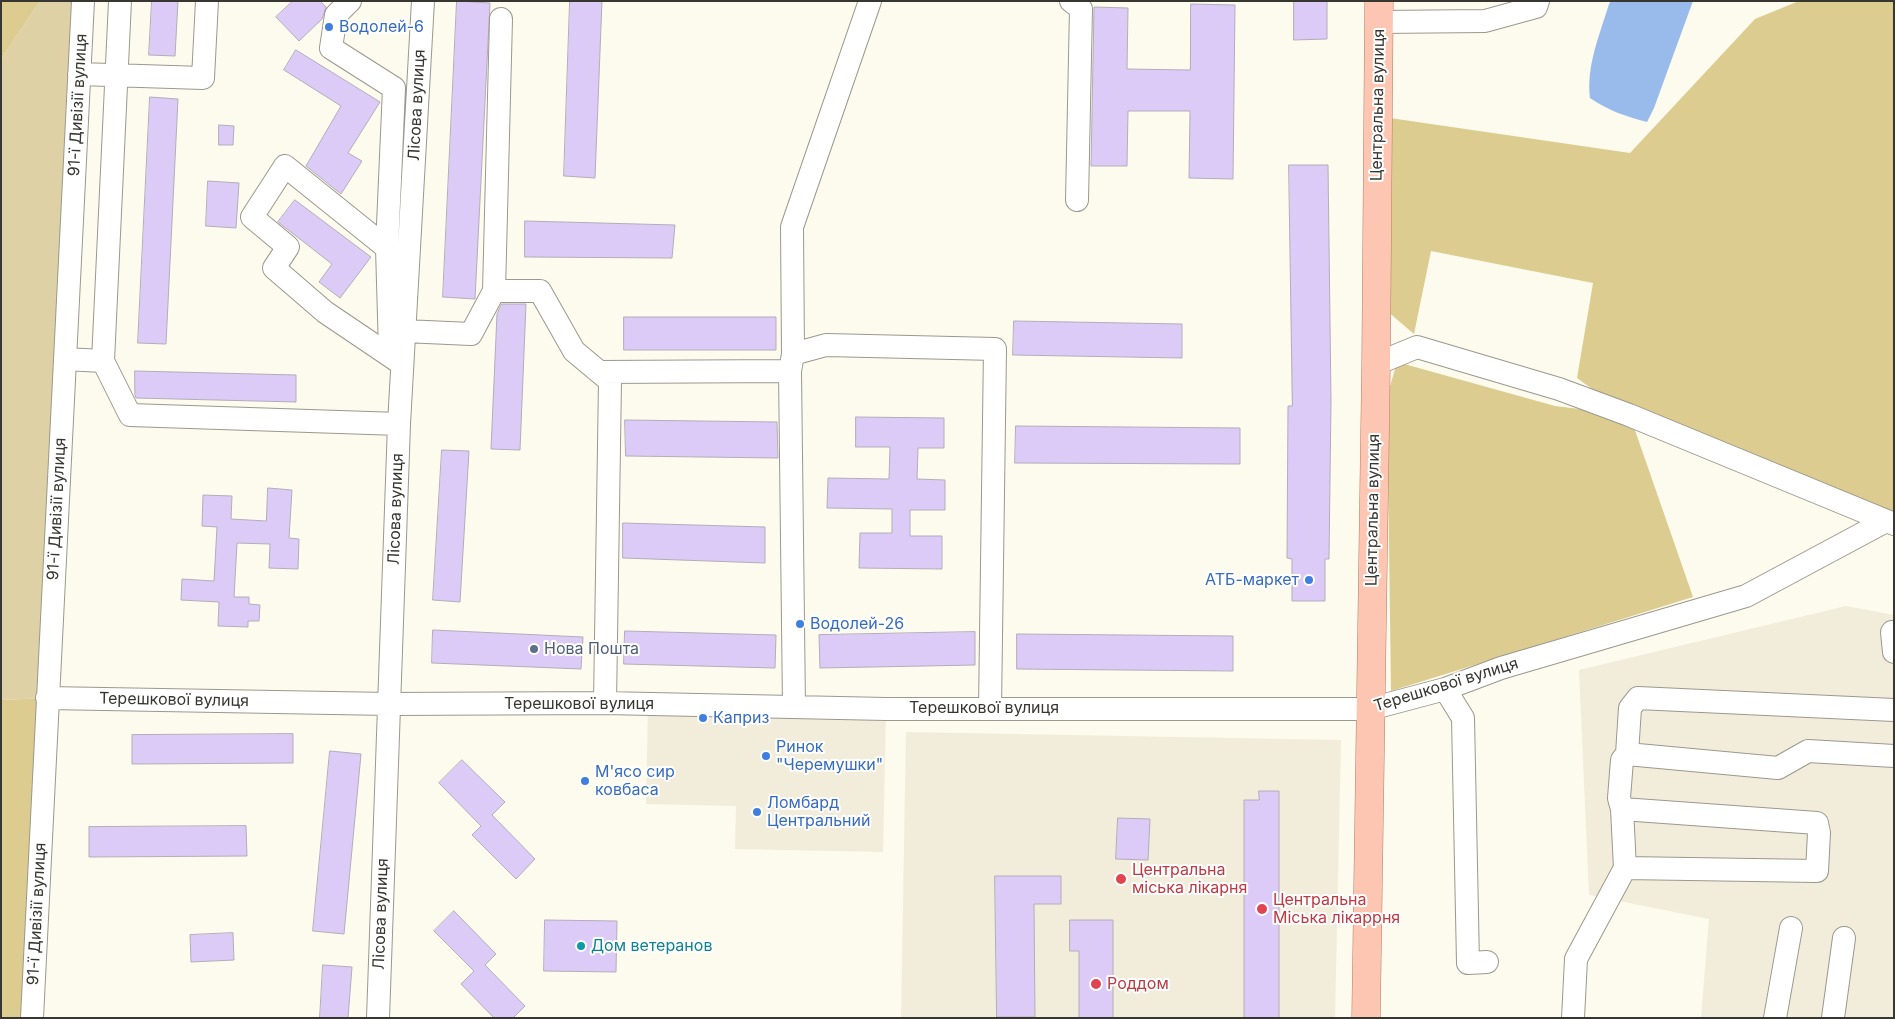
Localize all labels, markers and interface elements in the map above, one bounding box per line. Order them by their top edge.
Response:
place label: Водолей-6 [339,17,424,37]
marker: Водолей-6 [323,21,335,33]
street label: Центральна вулиця [1367,29,1389,181]
street label: 91-ї Дивізії вулиця [65,33,91,177]
street label: Лісова вулиця [404,49,430,161]
street label: Центральна вулиця [1362,434,1384,586]
street label: 91-ї Дивізії вулиця [44,437,70,581]
street label: Лісова вулиця [384,453,408,565]
place label: АТБ-маркет [1205,570,1299,590]
marker: АТБ-маркет [1303,574,1315,586]
place label: Водолей-26 [810,614,904,634]
marker: Водолей-26 [794,618,806,630]
place label: Нова Пошта [544,639,639,659]
marker: Нова Пошта [528,643,540,655]
street label: Терешкової вулиця [1371,654,1521,716]
street label: Терешкової вулиця [99,689,249,711]
street label: Терешкової вулиця [504,694,654,714]
street label: Терешкової вулиця [909,698,1059,718]
place label: Каприз [713,708,769,728]
marker: Каприз [697,712,709,724]
place label: Ринок "Черемушки" [776,737,883,775]
marker: Ринок "Черемушки" [760,750,772,762]
place label: М'ясо сир ковбаса [595,762,675,800]
marker: М'ясо сир ковбаса [579,775,591,787]
place label: Ломбард Центральний [767,793,870,831]
marker: Ломбард Центральний [751,806,763,818]
street label: 91-ї Дивізії вулиця [24,842,50,986]
street label: Лісова вулиця [369,858,393,970]
place label: Центральна міська лікарня [1132,860,1247,898]
marker: Центральна міська лікарня [1114,872,1128,886]
place label: Центральна Міська лікаррня [1273,890,1400,928]
marker: Центральна Міська лікаррня [1255,902,1269,916]
place label: Дом ветеранов [591,936,712,956]
marker: Дом ветеранов [575,940,587,952]
place label: Роддом [1107,974,1169,994]
marker: Роддом [1089,977,1103,991]

